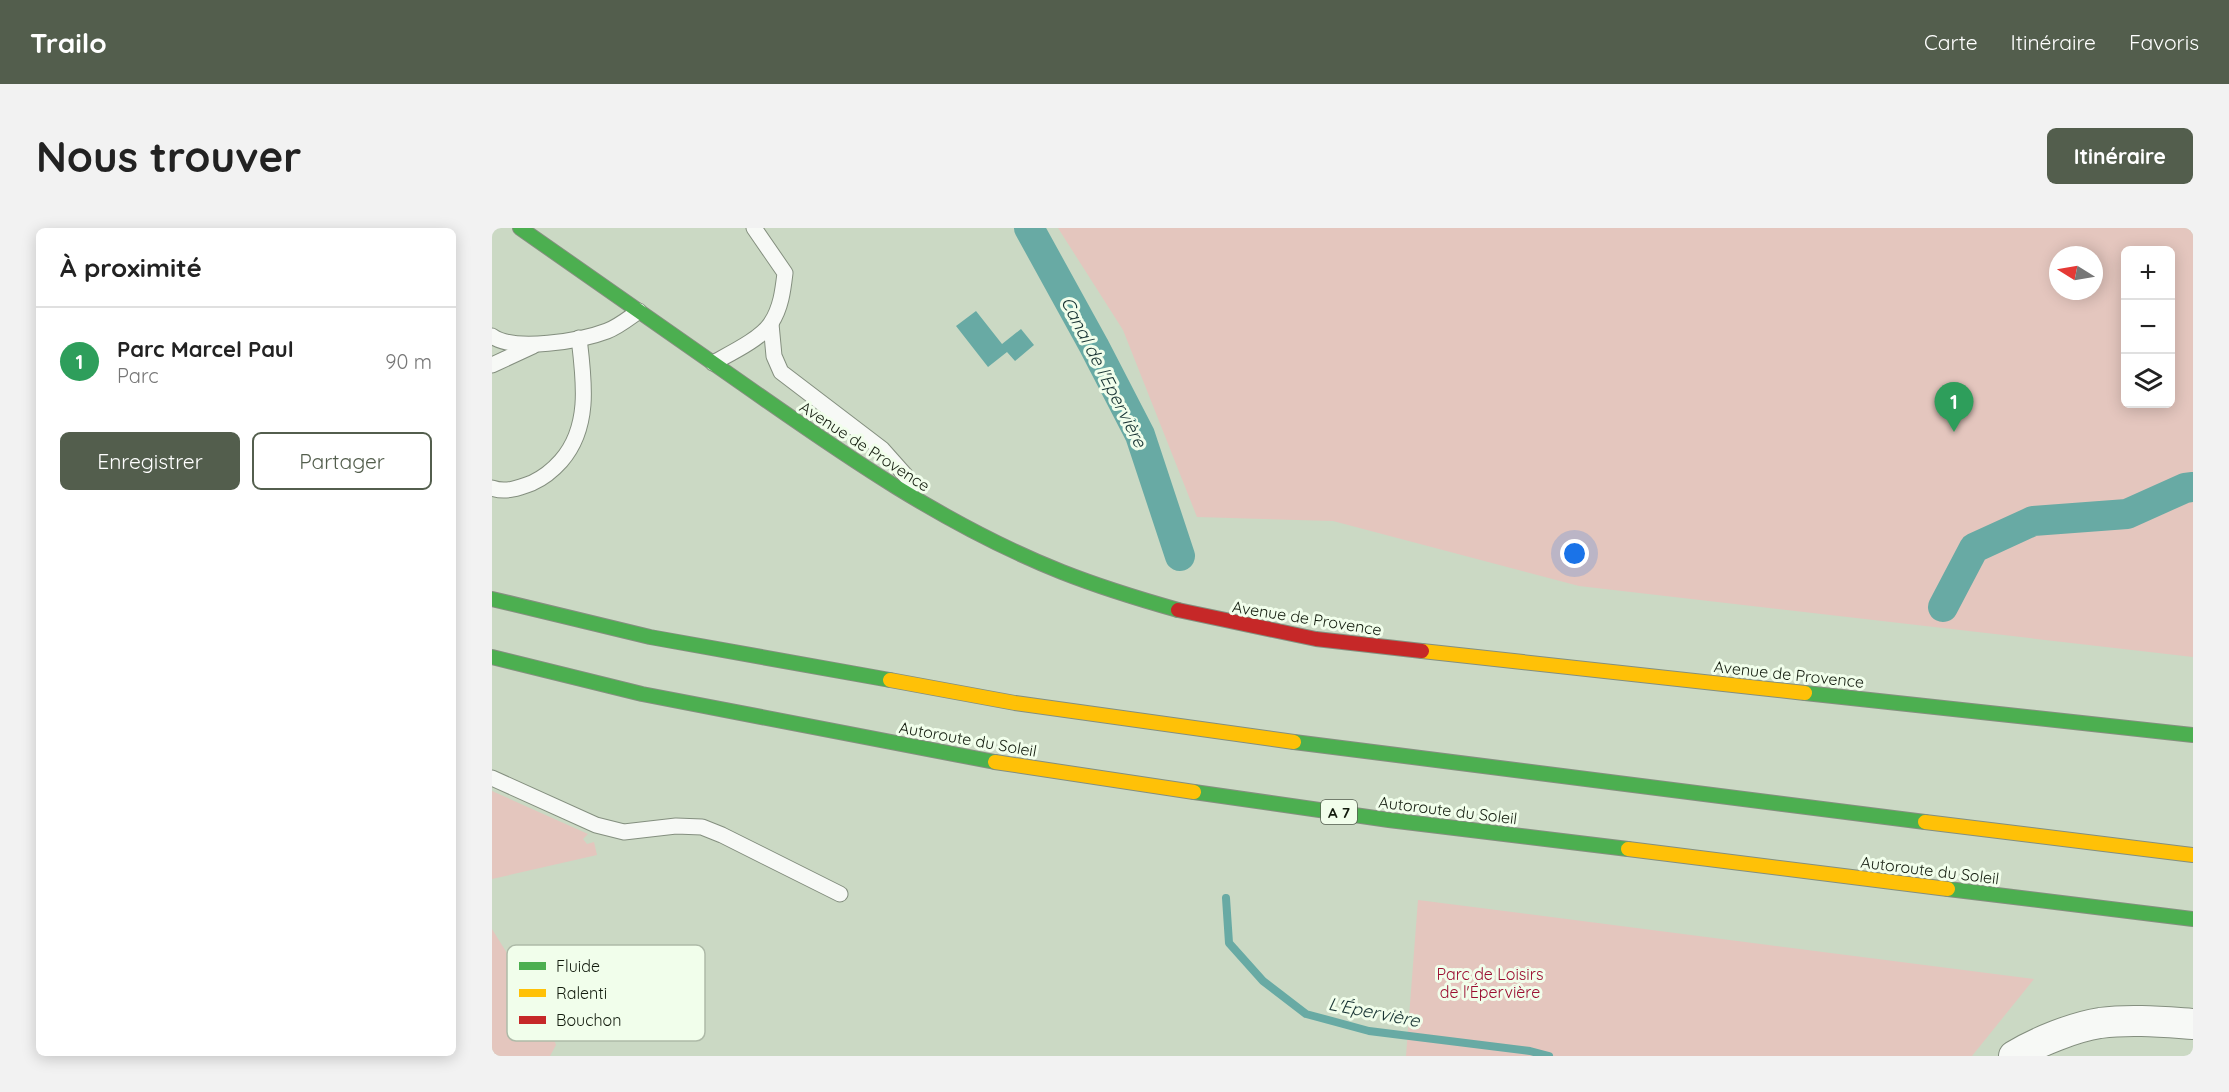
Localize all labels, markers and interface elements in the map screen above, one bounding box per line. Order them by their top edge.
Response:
text: Trailo [30,25,107,60]
text: Carte [1924,29,1978,55]
text: Itinéraire [2011,29,2096,55]
text: Favoris [2129,29,2199,55]
button: Itinéraire [2047,128,2193,184]
text: Nous trouver [36,130,301,183]
north arrow [2049,246,2103,300]
map controls [2121,246,2175,408]
button: + [2121,246,2175,300]
text: À proximité [60,251,202,284]
water label: Canal de l'Epervière [1056,293,1152,452]
button: − [2121,300,2175,354]
text: Parc Marcel Paul [117,335,294,363]
text: 1 [76,349,83,374]
text: 90 m [385,349,432,374]
button: layers [2121,354,2175,408]
text: Parc [117,363,159,388]
pin: 1 [1934,382,1974,432]
street label: Avenue de Provence [796,396,934,496]
button: Enregistrer [60,432,240,490]
button: Partager [252,432,432,490]
your location [1560,539,1589,568]
street label: Avenue de Provence [1231,596,1383,640]
street label: Avenue de Provence [1713,656,1865,692]
street label: Autoroute du Soleil [898,717,1038,761]
street label: Autoroute du Soleil [1378,792,1518,828]
road number: A 7 [1321,800,1357,824]
street label: Autoroute du Soleil [1860,852,2000,888]
legend [507,945,705,1041]
text: Fluide [556,956,600,976]
park label: Parc de Loisirs de l'Épervière [1437,964,1543,1002]
text: Ralenti [556,983,607,1003]
water label: L'Épervière [1326,992,1422,1032]
text: Bouchon [556,1010,621,1030]

